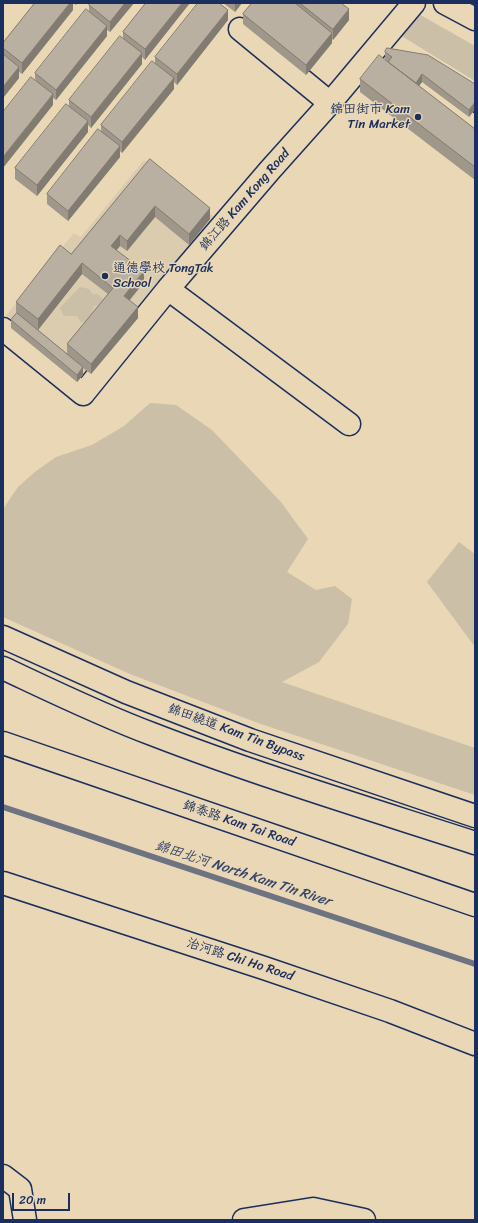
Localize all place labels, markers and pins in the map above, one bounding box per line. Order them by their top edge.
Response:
place label: 錦田街市 Kam Tin Market [330,102,410,133]
marker: 錦田街市 Kam Tin Market [413,112,423,122]
place label: 通德學校 TongTak School [113,261,214,292]
marker: 通德學校 TongTak School [100,271,110,281]

